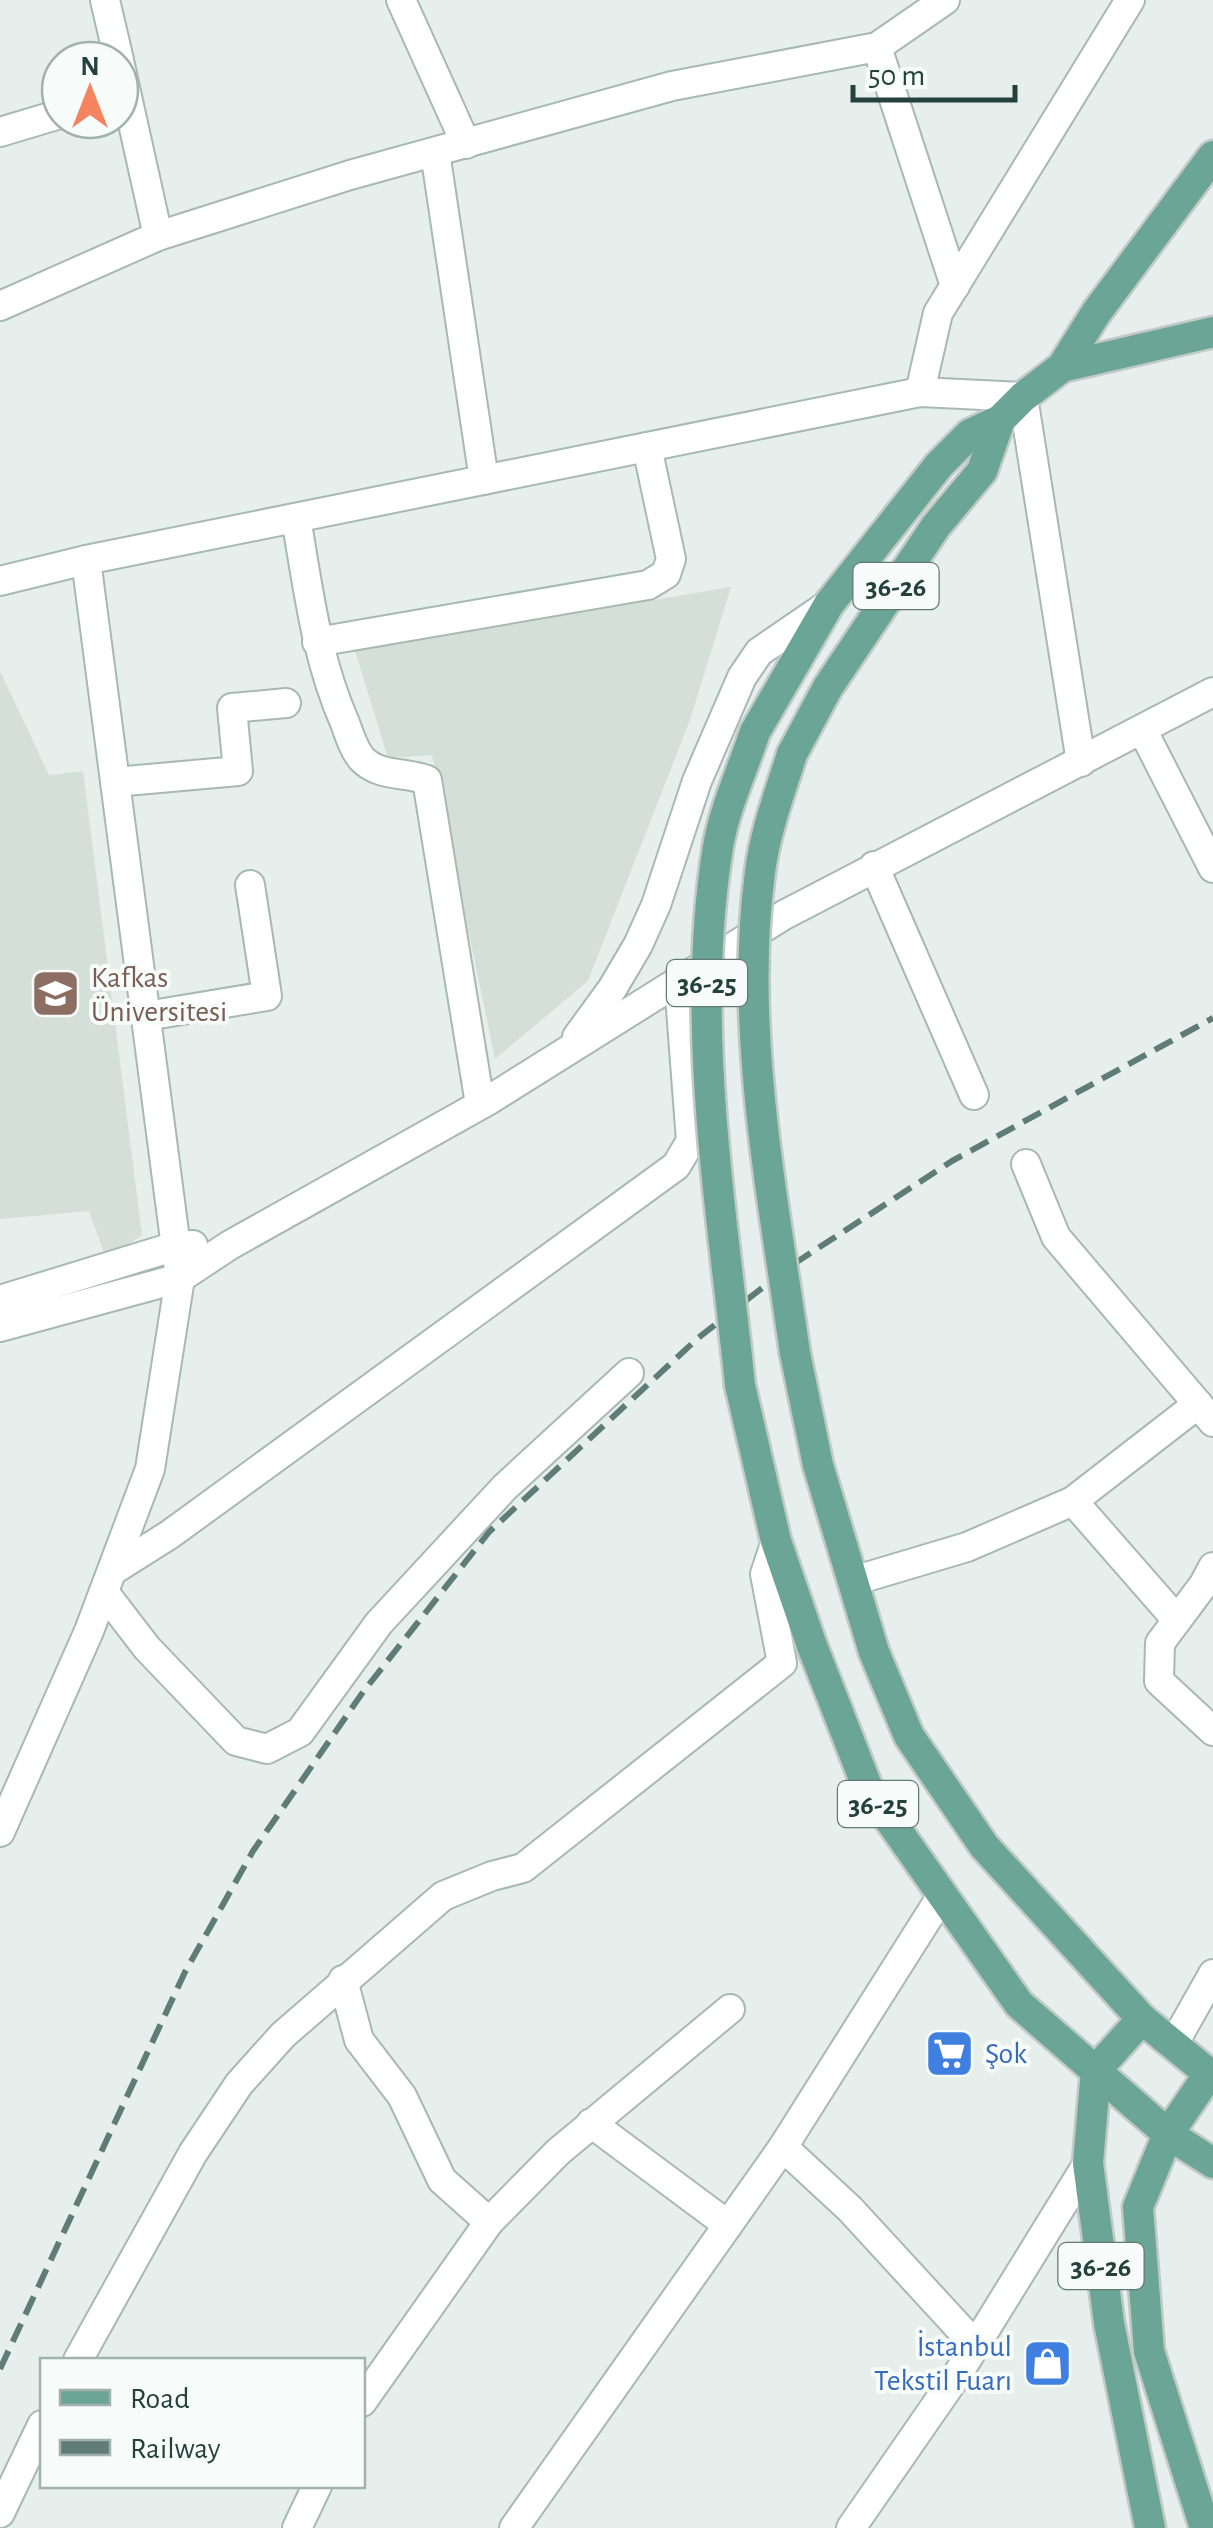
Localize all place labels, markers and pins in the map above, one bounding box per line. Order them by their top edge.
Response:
place label: Kafkas Üniversitesi [91,963,227,1027]
school or university icon: Kafkas Üniversitesi [30,968,82,1020]
supermarket icon: Şok [924,2027,976,2079]
place label: Şok [985,2039,1027,2069]
place label: İstanbul Tekstil Fuarı [874,2330,1012,2396]
shop icon: İstanbul Tekstil Fuarı [1021,2337,1073,2389]

